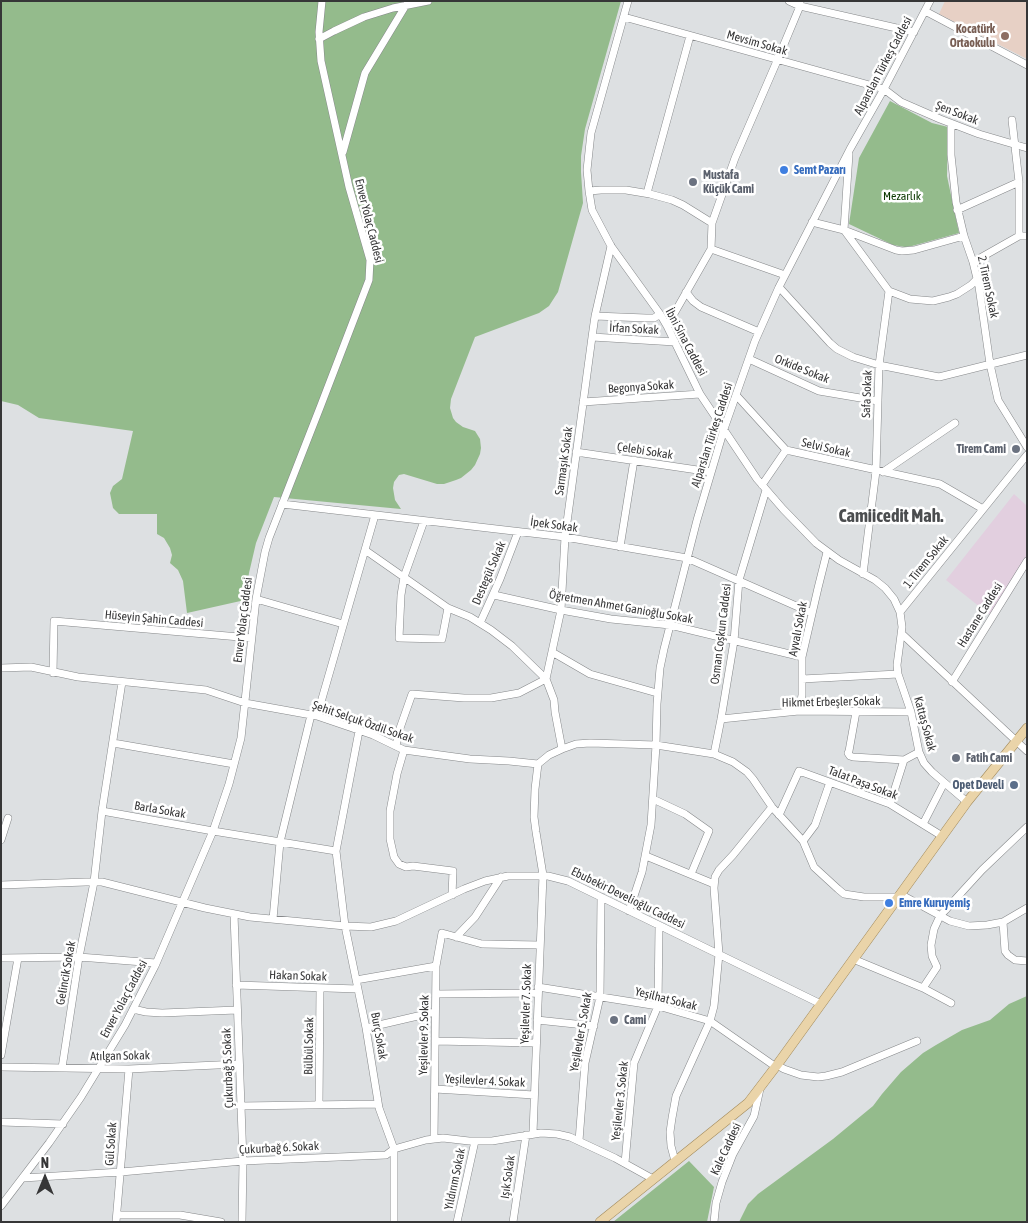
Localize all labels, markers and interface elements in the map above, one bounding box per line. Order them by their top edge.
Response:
street label: Alparslan Türkeş Caddesi [851,14,915,118]
place label: Kocatürk Ortaokulu [950,22,995,50]
street label: Mevsim Sokak [725,27,789,59]
marker: Kocatürk Ortaokulu [999,30,1011,42]
street label: Şen Sokak [934,98,980,128]
place label: Semt Pazarı [794,163,846,177]
marker: Semt Pazarı [778,164,790,176]
place label: Mustafa Küçük Cami [703,168,754,196]
marker: Mustafa Küçük Cami [687,176,699,188]
street label: Enver Yolaç Caddesi [352,177,386,265]
park label: Mezarlık [883,189,921,203]
street label: 2. Tirem Sokak [974,255,1002,319]
street label: İbni Sina Caddesi [662,306,710,378]
street label: İrfan Sokak [609,321,659,337]
street label: Orkide Sokak [772,351,832,387]
street label: Safa Sokak [859,370,875,418]
street label: Begonya Sokak [607,378,675,396]
street label: Alparslan Türkeş Caddesi [688,381,736,489]
street label: Sarmaşık Sokak [552,426,576,496]
street label: Selvi Sokak [800,435,852,461]
street label: Çelebi Sokak [616,439,674,463]
place label: Tirem Cami [957,442,1006,456]
marker: Tirem Cami [1010,443,1022,455]
district label: Camiicedit Mah. [838,505,944,527]
street label: İpek Sokak [529,515,579,535]
street label: 1. Tirem Sokak [900,533,952,591]
street label: Destegül Sokak [469,539,509,607]
street label: Enver Yolaç Caddesi [231,576,255,664]
street label: Hastane Caddesi [954,580,1006,650]
street label: Osman Coşkun Caddesi [708,583,734,685]
street label: Öğretmen Ahmet Ganioğlu Sokak [548,587,694,627]
street label: Ayvalı Sokak [786,600,810,658]
street label: Hüseyin Şahin Caddesi [104,608,204,630]
street label: Hikmet Erbeşler Sokak [782,694,880,710]
street label: Kattaş Sokak [911,695,939,753]
street label: Şehit Selçuk Özdil Sokak [310,698,416,746]
place label: Fatih Cami [966,751,1012,765]
marker: Fatih Cami [950,752,962,764]
street label: Talat Paşa Sokak [826,763,900,803]
place label: Opet Develi [952,778,1004,792]
marker: Opet Develi [1008,779,1020,791]
street label: Barla Sokak [133,798,187,822]
street label: Ebubekir Develioğlu Caddesi [569,864,687,932]
place label: Emre Kuruyemiş [899,896,970,910]
marker: Emre Kuruyemiş [883,897,895,909]
street label: Gelincik Sokak [53,940,79,1006]
street label: Enver Yolaç Caddesi [97,958,151,1040]
street label: Yeşilevler 7. Sokak [517,964,535,1044]
street label: Hakan Sokak [269,968,327,984]
street label: Yeşilhat Sokak [633,984,699,1014]
street label: Yeşilevler 5. Sokak [567,991,595,1073]
street label: Yeşilevler 9. Sokak [416,995,432,1075]
street label: Burç Sokak [368,1011,390,1061]
place label: Cami [624,1013,646,1027]
marker: Cami [608,1014,620,1026]
street label: Bülbül Sokak [301,1017,317,1075]
street label: Çukurbağ 5. Sokak [219,1028,237,1108]
street label: Atılgan Sokak [90,1048,150,1064]
street label: Yeşilevler 3. Sokak [609,1060,631,1142]
street label: Yeşilevler 4. Sokak [445,1072,525,1090]
street label: Kale Caddesi [708,1121,744,1177]
street label: Gül Sokak [102,1122,120,1166]
street label: Çukurbağ 6. Sokak [239,1139,319,1157]
street label: Yıldırım Sokak [441,1147,469,1211]
north arrow [20,1153,70,1203]
street label: Işık Sokak [498,1154,518,1200]
text: N [41,1155,49,1171]

